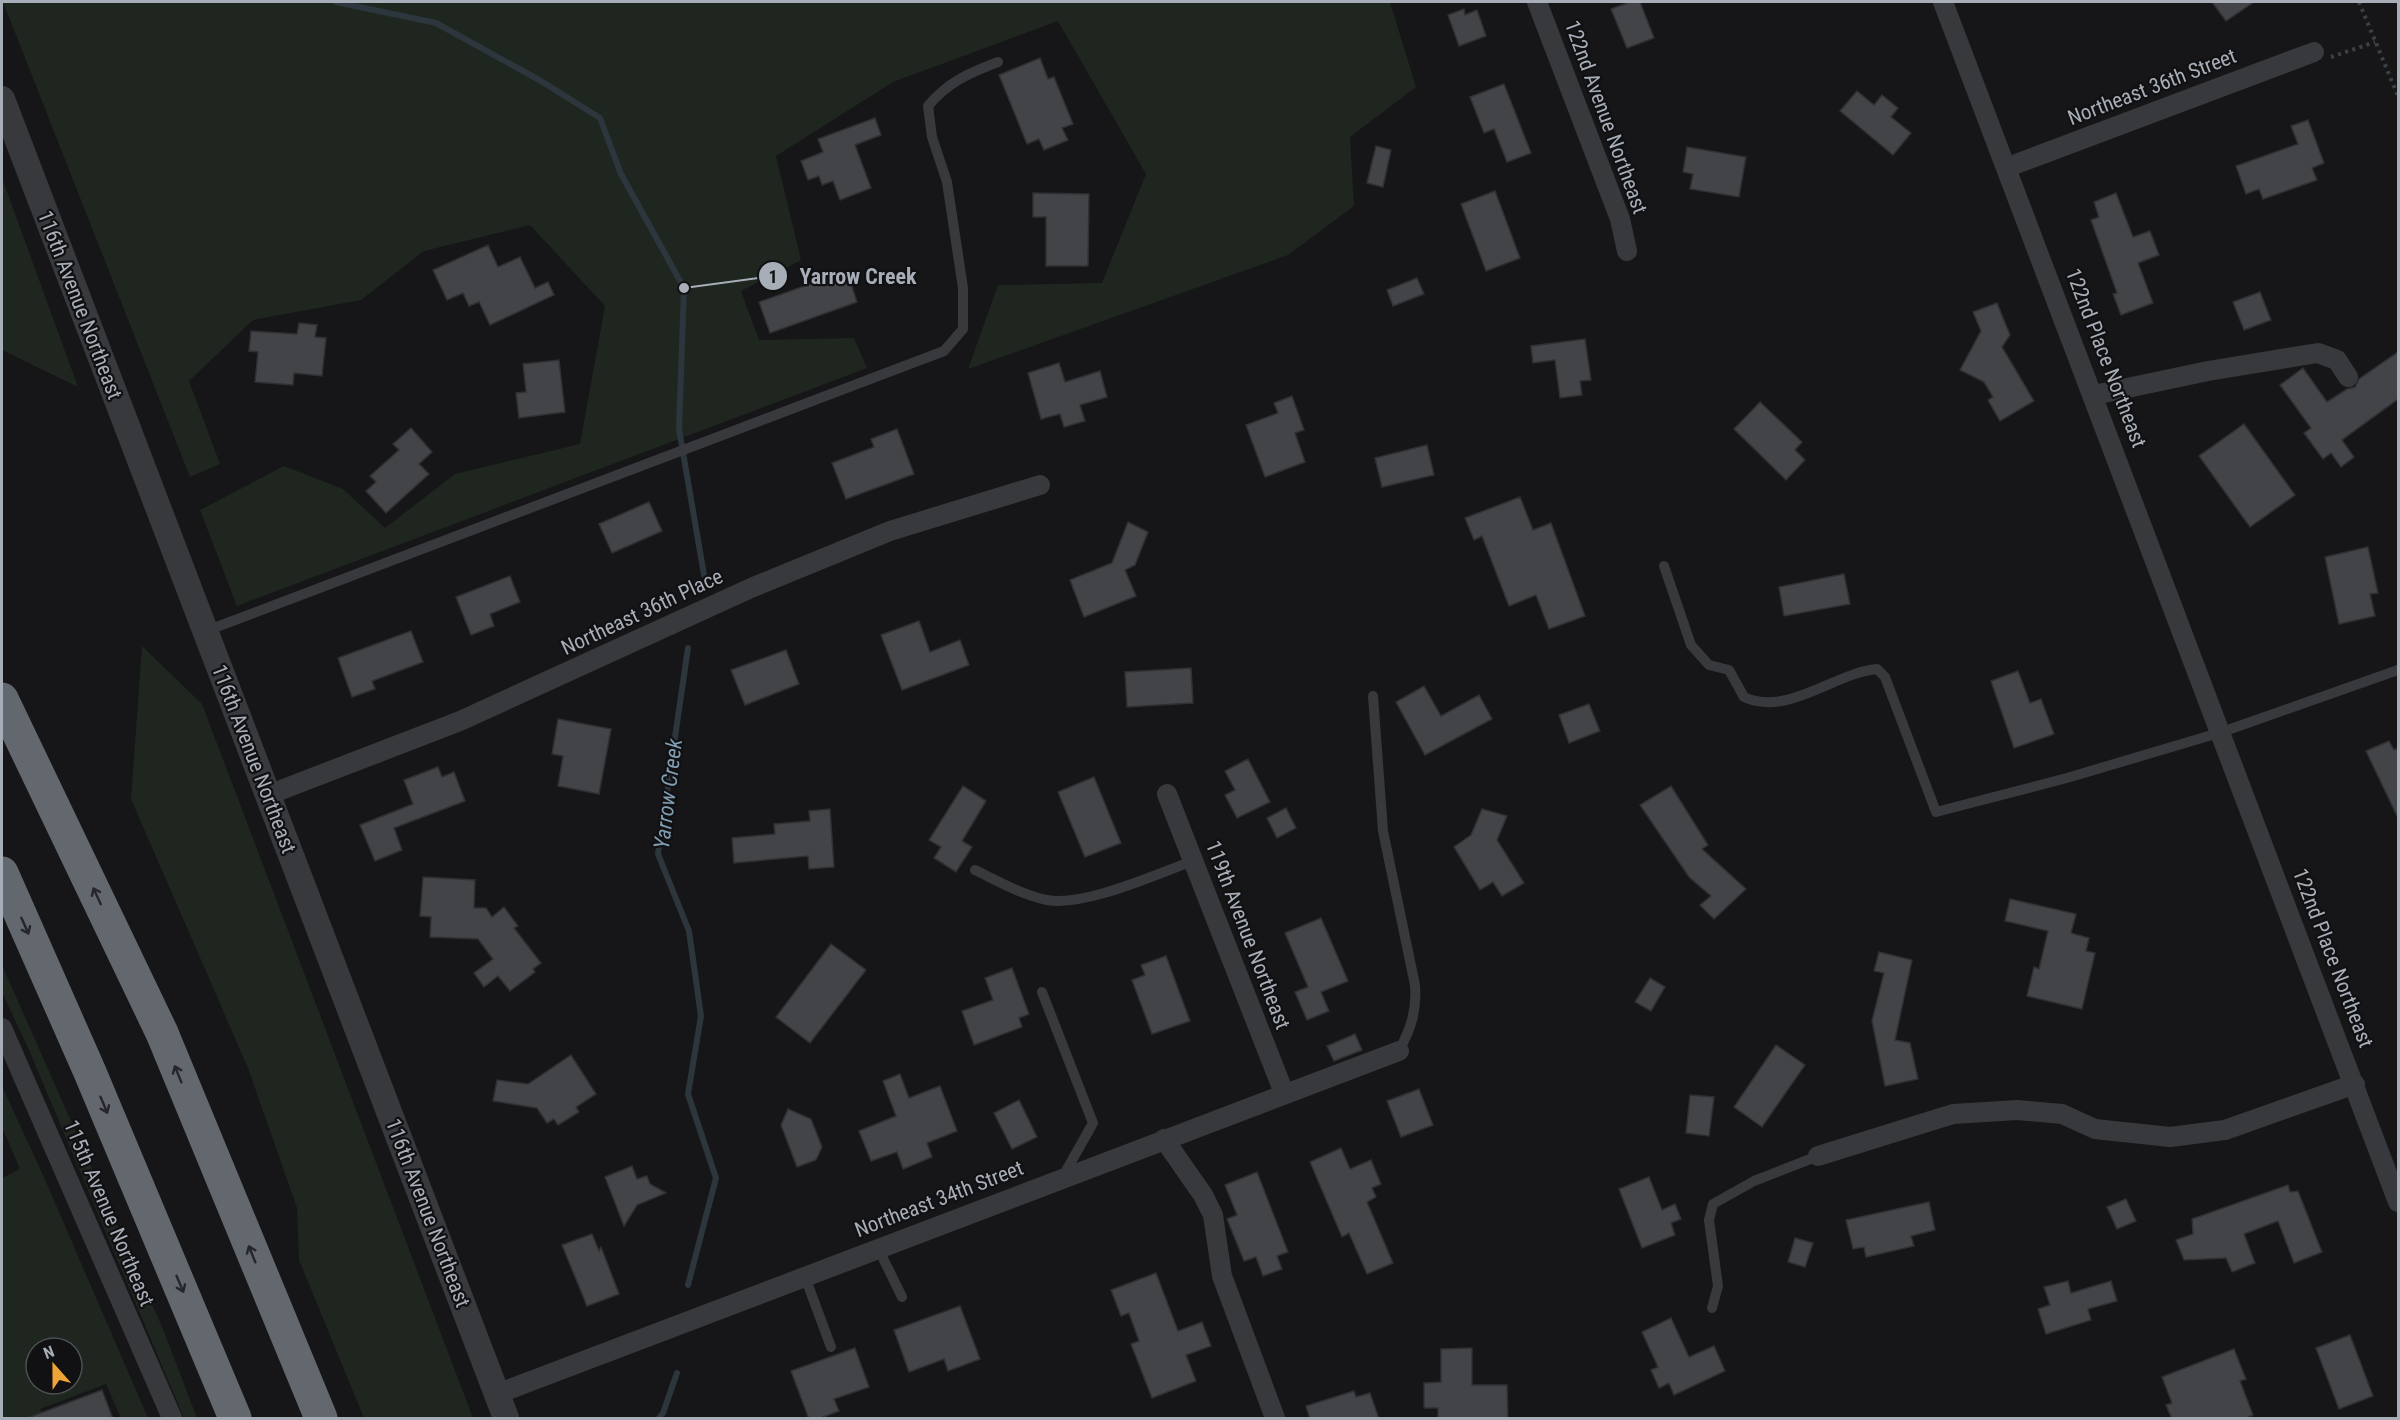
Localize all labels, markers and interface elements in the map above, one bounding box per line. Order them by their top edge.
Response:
street label: 122nd Avenue Northeast [1560,17,1652,217]
street label: Northeast 36th Street [2064,44,2240,130]
street label: 116th Avenue Northeast [33,207,127,403]
callout: Yarrow Creek [758,256,929,296]
text: Yarrow Creek [800,264,917,289]
street label: 122nd Place Northeast [2061,265,2151,451]
text: 1 [768,266,778,287]
street label: Northeast 36th Place [557,564,727,660]
street label: 116th Avenue Northeast [207,661,301,857]
water label: Yarrow Creek [649,737,687,851]
street label: 119th Avenue Northeast [1201,837,1295,1033]
street label: 122nd Place Northeast [2288,865,2378,1051]
one-way arrow [91,888,103,906]
one-way arrow [20,917,32,935]
one-way arrow [172,1065,183,1083]
one-way arrow [99,1095,110,1114]
street label: 116th Avenue Northeast [381,1115,475,1311]
street label: 115th Avenue Northeast [59,1116,159,1310]
street label: Northeast 34th Street [851,1156,1027,1242]
one-way arrow [246,1245,257,1264]
one-way arrow [175,1275,187,1293]
north arrow [24,1336,84,1396]
text: N [41,1342,57,1363]

